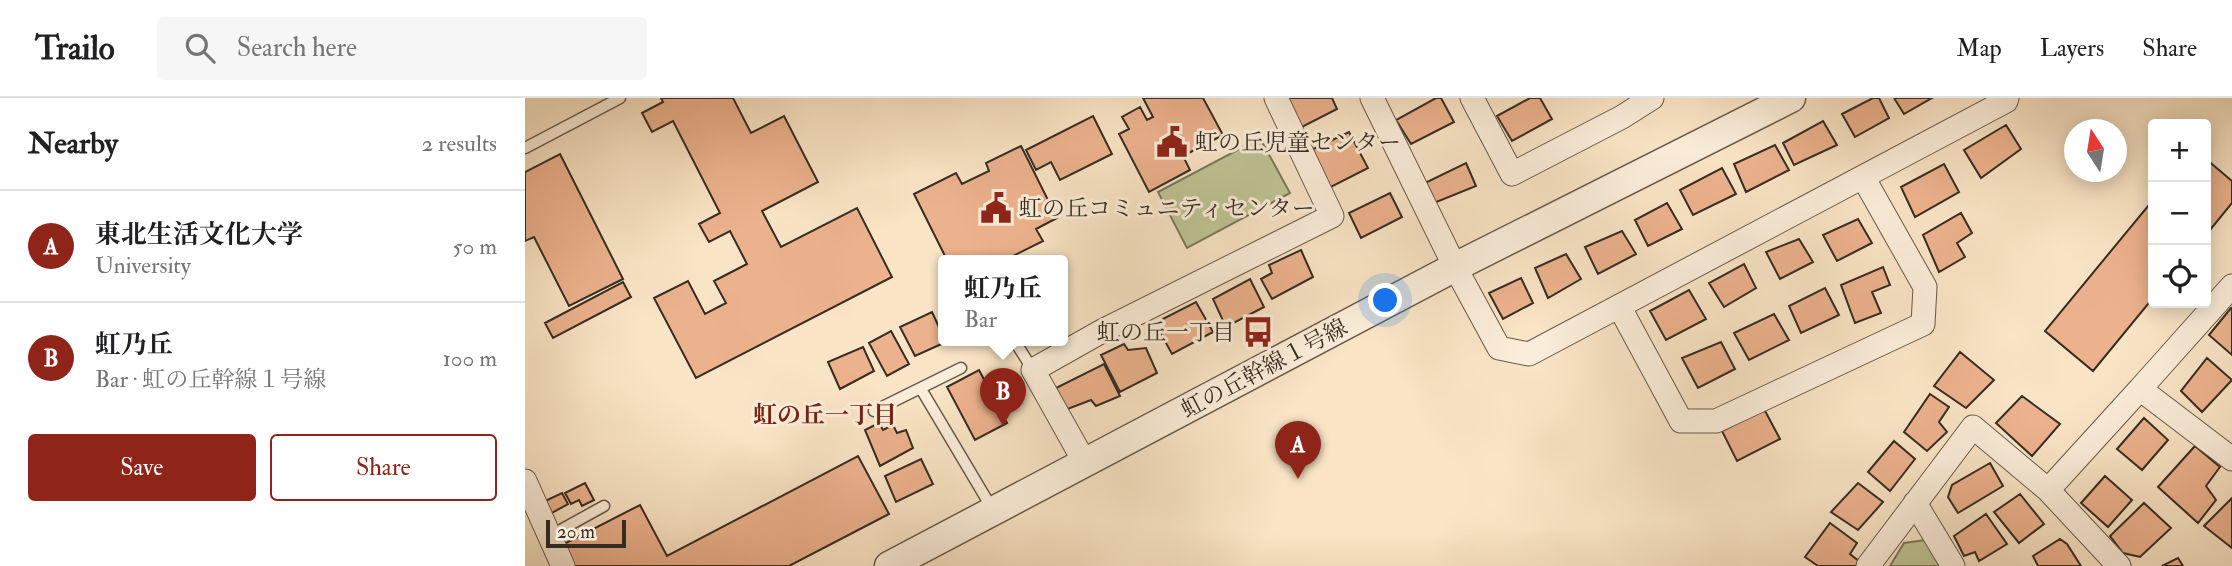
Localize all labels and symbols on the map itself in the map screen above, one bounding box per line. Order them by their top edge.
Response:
north arrow [2064,119,2127,182]
public building icon: 虹の丘児童センター [1155,125,1189,159]
place label: 虹の丘児童センター [1195,128,1401,157]
public building icon: 虹の丘コミュニティセンター [979,191,1013,225]
place label: 虹の丘コミュニティセンター [1019,194,1315,223]
your location [1368,283,1402,317]
street label: 虹の丘幹線１号線 [1176,312,1352,424]
bus stop icon: 虹の丘一丁目 [1241,315,1275,349]
place label: 虹の丘一丁目 [1097,318,1235,347]
pin: B [980,368,1026,426]
district label: 虹の丘一丁目 [753,400,897,431]
pin: A [1275,421,1321,479]
scale bar [546,517,627,549]

